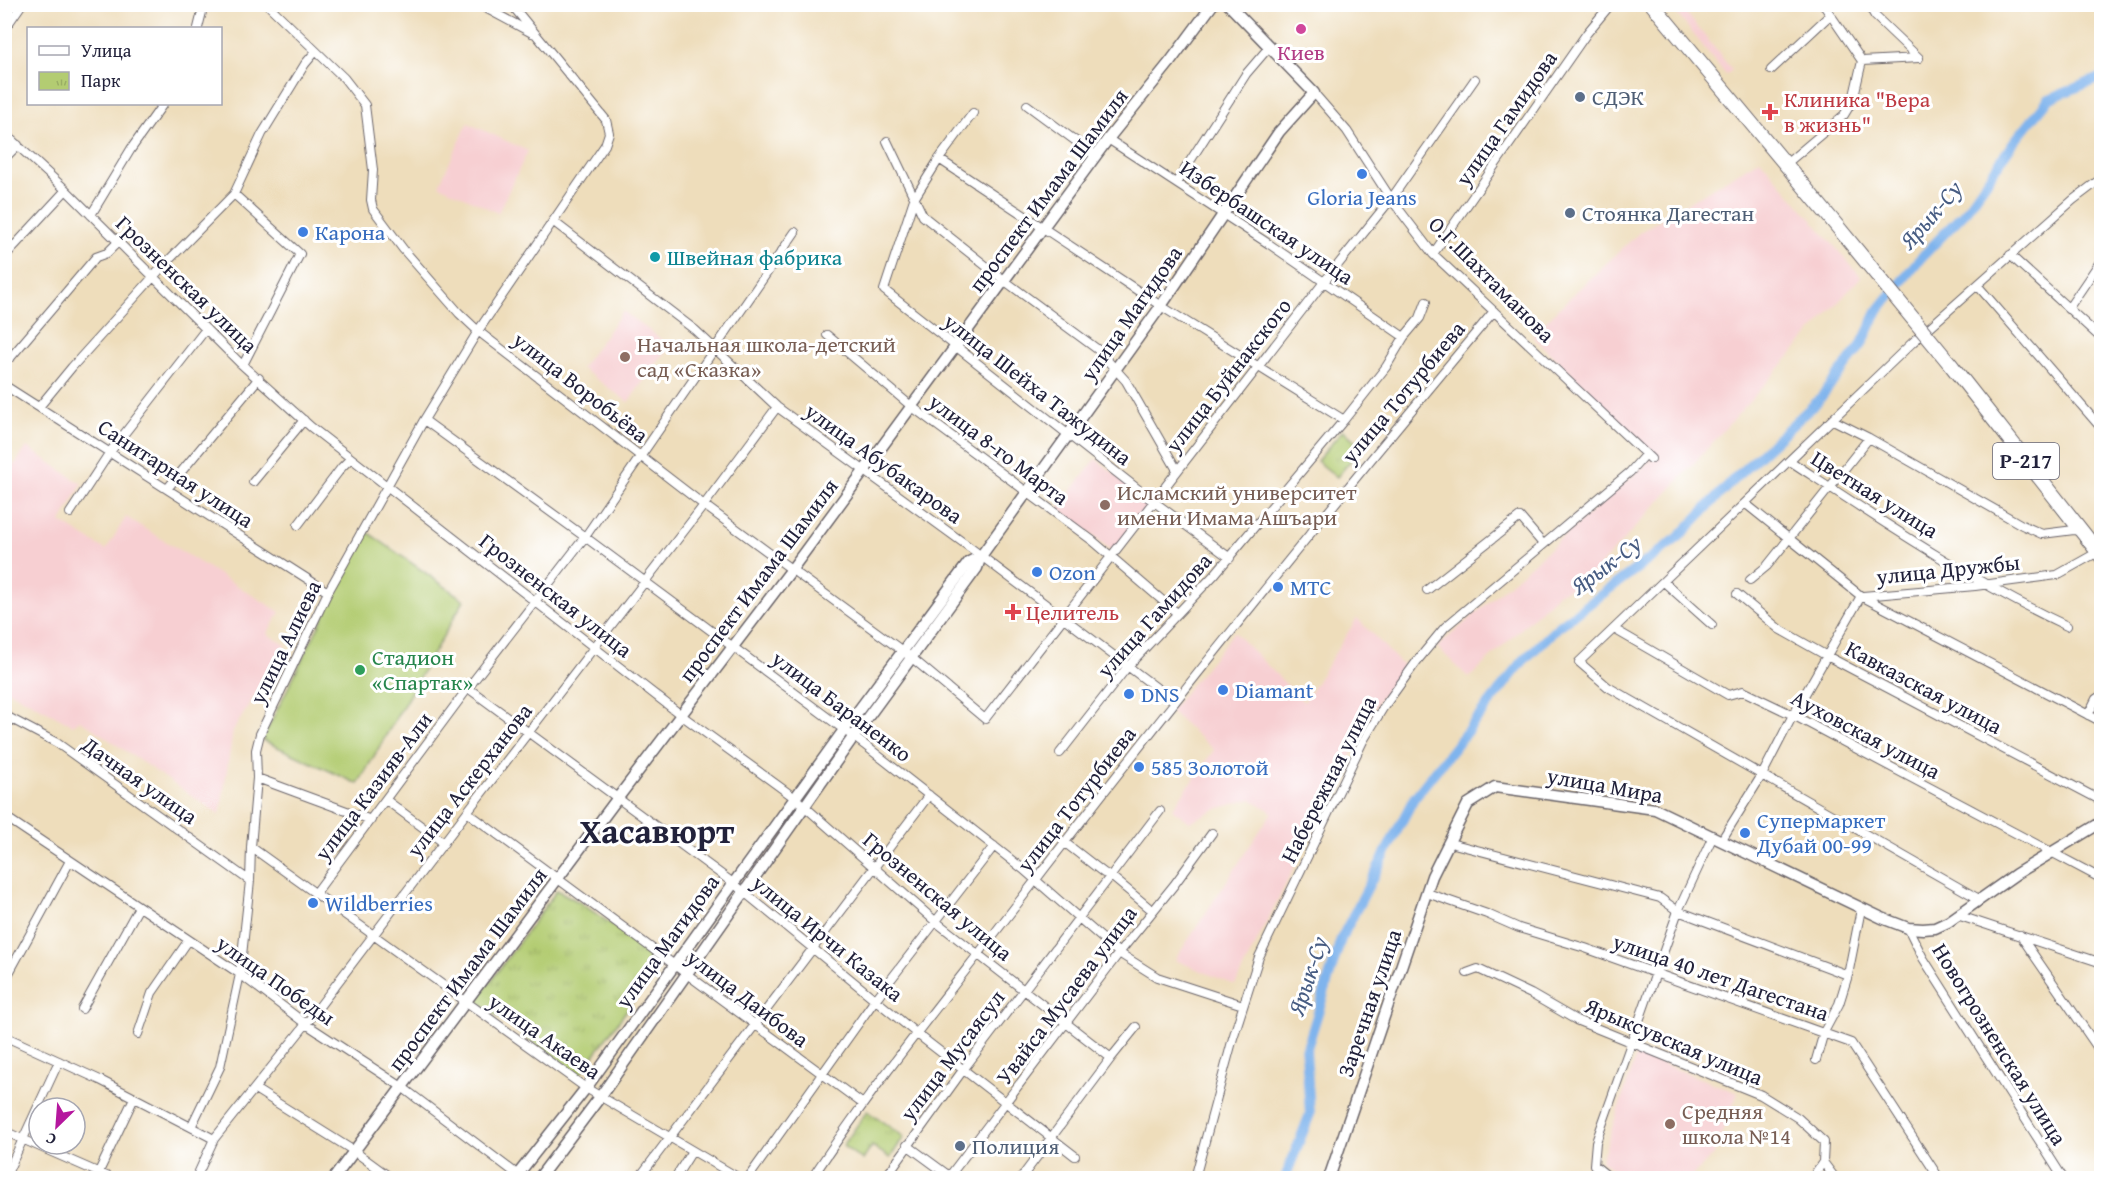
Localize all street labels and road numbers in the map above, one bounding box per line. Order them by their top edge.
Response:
street label: улица Гамидова [1447,43,1565,193]
street label: проспект Имама Шамиля [961,81,1135,299]
street label: Избербашская улица [1174,152,1361,292]
street label: Грозненская улица [109,208,265,361]
street label: О.Г.Шахтаманова [1422,209,1563,350]
street label: улица Магидова [1072,238,1190,388]
street label: улица Буйнакского [1157,291,1299,460]
street label: улица Шейха Тажудина [936,305,1139,473]
street label: улица Тотурбиева [1333,313,1473,471]
street label: улица Воробьёва [506,323,656,450]
street label: улица 8-го Марта [921,385,1076,513]
street label: улица Абубакарова [798,394,970,532]
street label: Санитарная улица [92,411,261,536]
street label: Цветная улица [1805,442,1945,546]
road number: Р-217 [1993,443,2059,479]
street label: проспект Имама Шамиля [671,471,845,689]
street label: Грозненская улица [473,525,640,665]
street label: улица Гамидова [1088,545,1219,685]
street label: улица Дружбы [1874,546,2021,593]
street label: улица Алиева [241,574,329,710]
street label: Кавказская улица [1840,632,2009,742]
street label: улица Бараненко [764,642,919,769]
street label: Ауховская улица [1786,681,1947,787]
street label: Набережная улица [1272,689,1384,868]
street label: улица Аскерханова [398,696,540,865]
street label: улица Казияв-Али [306,705,440,868]
street label: улица Тотурбиева [1008,719,1144,880]
street label: Дачная улица [75,728,205,832]
street label: улица Мира [1544,759,1666,811]
street label: Грозненская улица [856,824,1020,968]
street label: проспект Имама Шамиля [380,860,554,1078]
street label: улица Ирчи Казака [745,866,911,1009]
street label: улица Магидова [607,867,727,1015]
street label: Увайса Мусаева улица [988,898,1144,1091]
street label: Заречная улица [1329,924,1409,1081]
street label: улица 40 лет Дагестана [1608,925,1834,1029]
street label: улица Победы [209,927,342,1033]
street label: Новогрозненская улица [1925,937,2076,1152]
street label: улица Даибова [679,941,816,1055]
street label: улица Мусаясул [891,983,1012,1128]
street label: улица Акаева [481,985,608,1087]
street label: Ярыксувская улица [1579,989,1768,1093]

